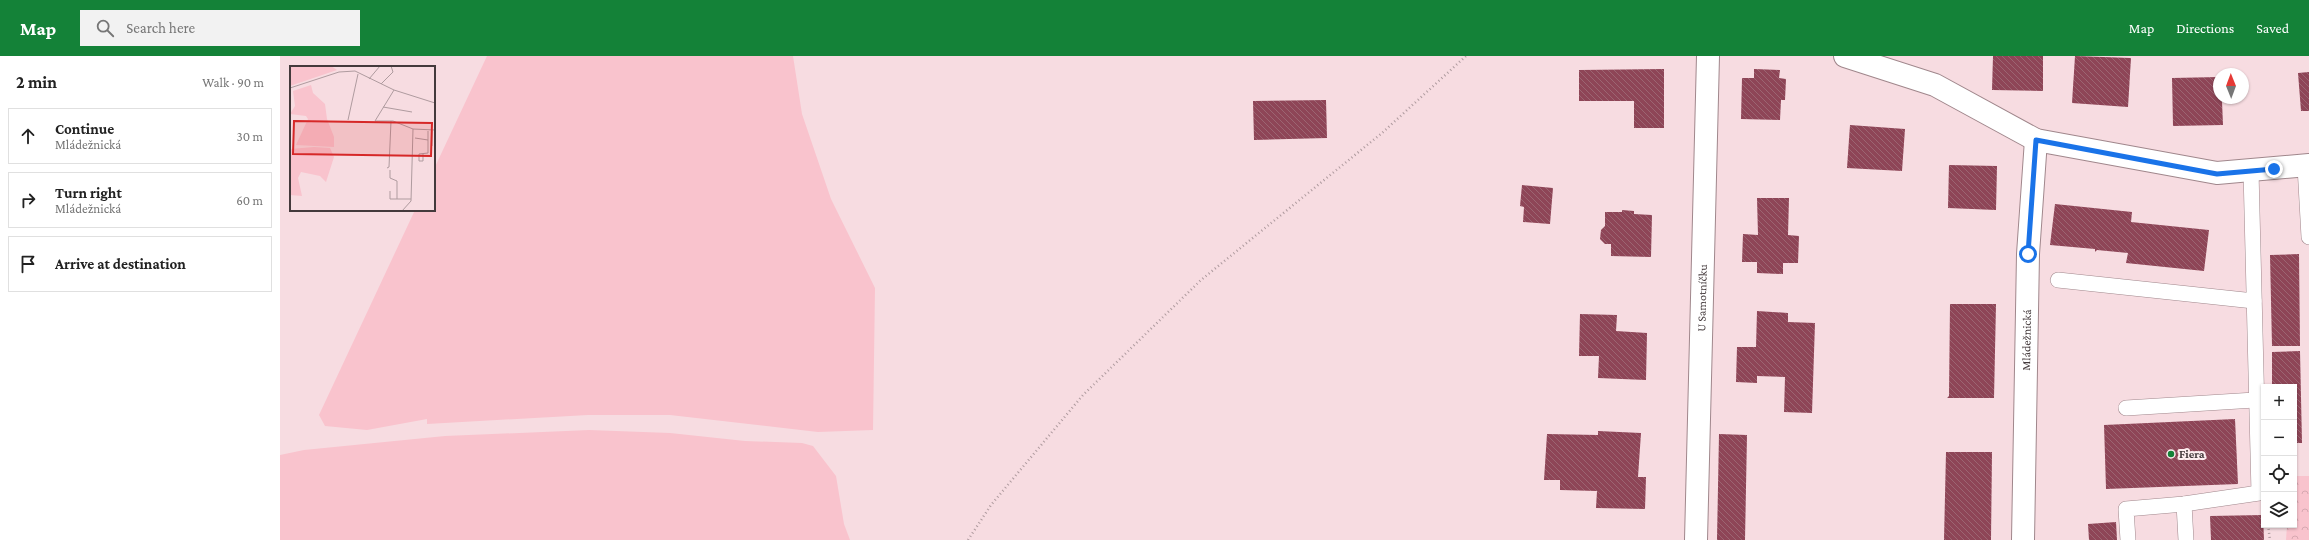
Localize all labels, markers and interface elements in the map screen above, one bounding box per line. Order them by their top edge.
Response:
search box [80,10,360,46]
icon: search [94,17,116,39]
text: Map [20,18,56,39]
text: Search here [126,20,195,36]
text: Map [2129,20,2154,36]
text: Directions [2176,20,2234,36]
text: Saved [2256,20,2289,36]
inset map [290,66,435,211]
north arrow [2213,68,2249,104]
text: 2 min [16,73,57,92]
text: Walk · 90 m [202,75,264,90]
text: Continue [55,121,114,137]
icon: ahead [17,125,39,147]
text: 30 m [237,129,263,144]
text: Mládežnická [55,137,121,152]
route end [2265,160,2283,178]
text: Turn right [55,185,122,201]
icon: right [17,189,39,211]
text: 60 m [236,193,263,208]
text: Mládežnická [55,201,121,216]
route start [2019,245,2037,263]
icon: arrive [17,253,39,275]
text: Arrive at destination [55,256,186,272]
street label: U Samotníčku [1694,264,1710,332]
street label: Mládežnická [2019,309,2034,371]
map controls [2261,384,2297,528]
button: + [2261,384,2297,420]
button: − [2261,420,2297,456]
place label: Fiera [2179,447,2205,461]
marker: Fiera [2166,449,2176,459]
button: locate [2261,456,2297,492]
button: layers [2261,492,2297,528]

